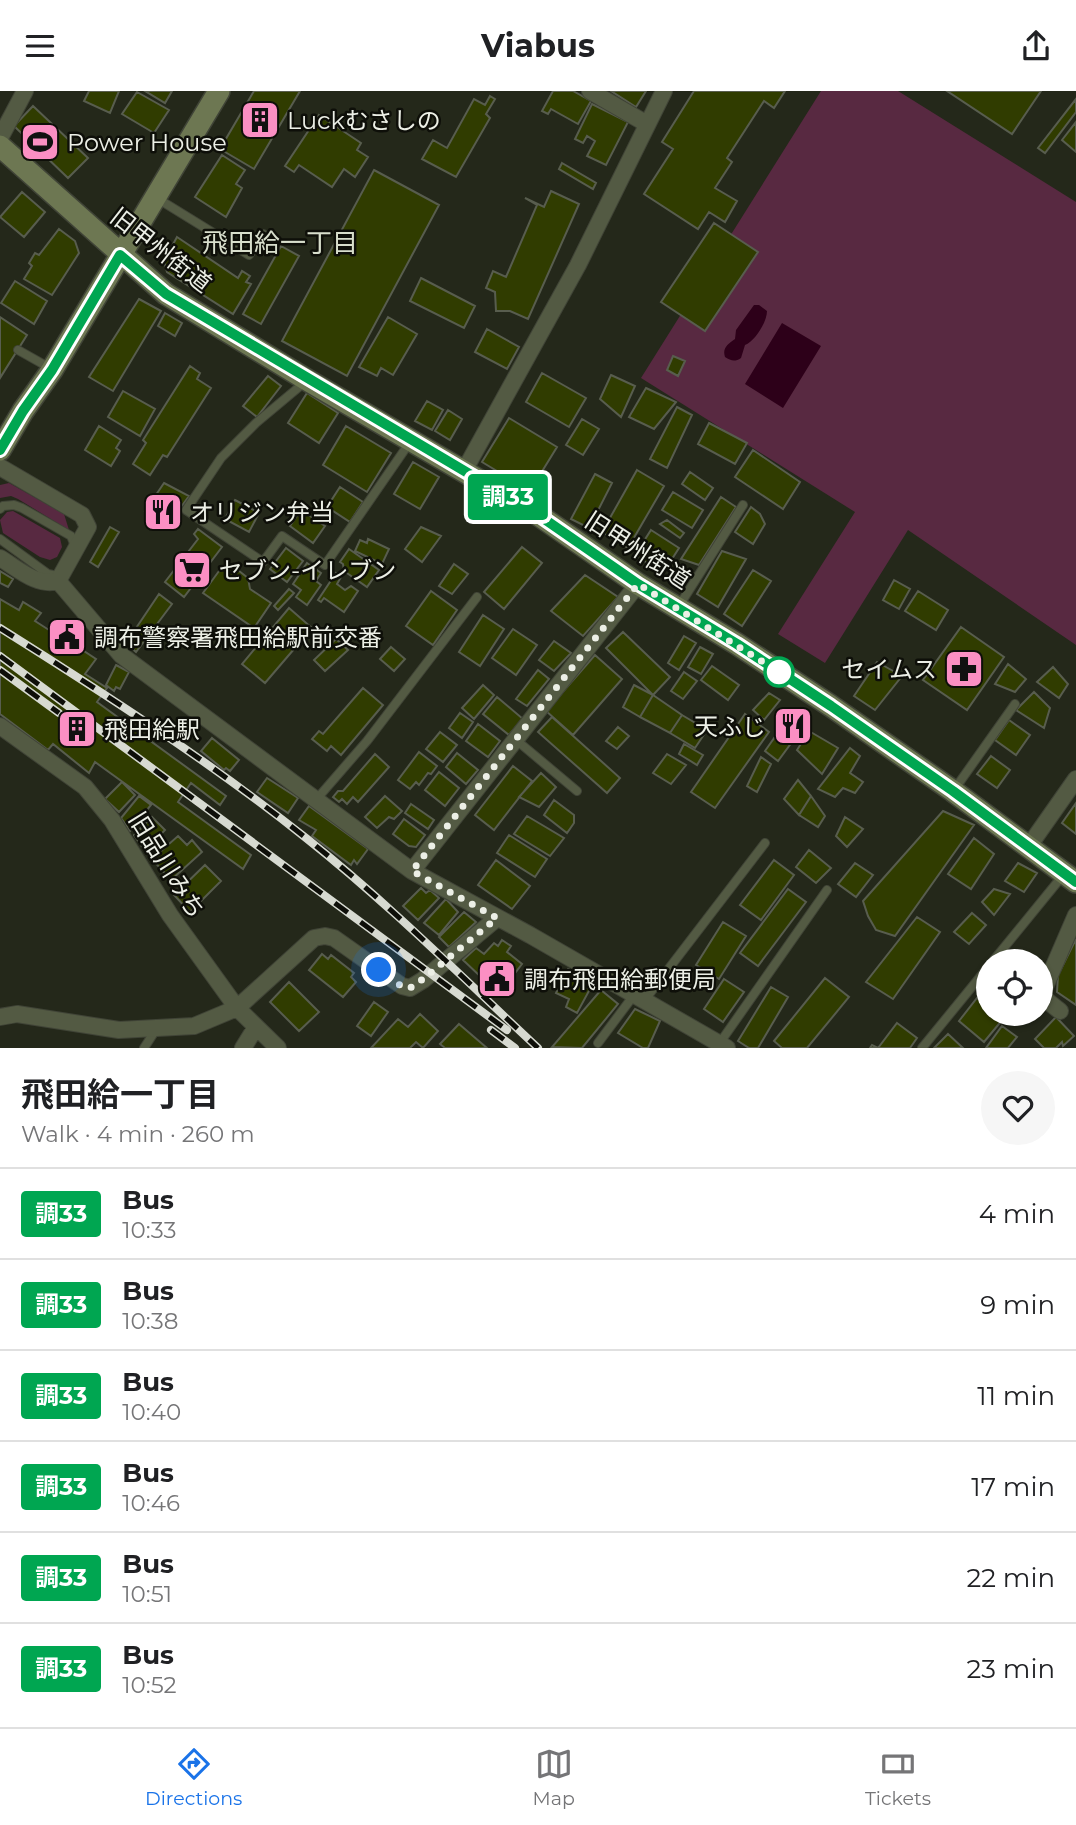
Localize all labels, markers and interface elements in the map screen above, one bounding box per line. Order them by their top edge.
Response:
text: Viabus [481,26,595,65]
icon: menu [21,27,59,65]
icon: share [1017,27,1055,65]
building icon: Luckむさしの [239,99,281,141]
place label: Luckむさしの [287,106,441,135]
sports icon: Power House [19,121,61,163]
place label: Power House [67,128,227,157]
street label: 旧甲州街道 [105,202,217,298]
district label: 飛田給一丁目 [202,227,358,259]
line badge: 調33 [468,474,548,520]
text: 調33 [482,482,534,511]
restaurant icon: オリジン弁当 [142,491,184,533]
place label: オリジン弁当 [190,498,334,527]
street label: 旧甲州街道 [580,505,696,595]
supermarket icon: セブン-イレブン [171,549,213,591]
place label: セブン-イレブン [219,556,396,585]
public building icon: 調布警察署飛田給駅前交番 [46,616,88,658]
place label: 調布警察署飛田給駅前交番 [94,623,382,652]
pharmacy icon: セイムス [943,648,985,690]
place label: セイムス [841,655,937,684]
unlabelled marker [764,657,794,687]
restaurant icon: 天ふじ [772,705,814,747]
building icon: 飛田給駅 [56,708,98,750]
place label: 天ふじ [694,712,766,741]
place label: 飛田給駅 [104,715,200,744]
street label: 旧品川みち [123,806,211,924]
map controls [976,949,1053,1026]
button: locate [976,949,1053,1026]
your location [361,952,396,987]
public building icon: 調布飛田給郵便局 [476,958,518,1000]
place label: 調布飛田給郵便局 [524,965,716,994]
button: heart [981,1071,1055,1145]
text: 飛田給一丁目 [21,1074,219,1114]
text: Walk · 4 min · 260 m [21,1120,255,1148]
text: Bus [122,1184,174,1216]
text: 4 min [979,1198,1055,1230]
text: 調33 [35,1199,87,1228]
text: 10:33 [122,1216,177,1244]
text: Bus [122,1275,174,1307]
text: 9 min [980,1289,1055,1321]
text: 調33 [35,1290,87,1319]
text: 10:38 [122,1307,178,1335]
text: Bus [122,1366,174,1398]
text: 11 min [977,1380,1055,1412]
text: 調33 [35,1381,87,1410]
text: 10:40 [122,1398,181,1426]
text: Bus [122,1457,174,1489]
text: 17 min [971,1471,1055,1503]
text: 調33 [35,1472,87,1501]
text: 10:46 [122,1489,180,1517]
text: Bus [122,1548,174,1580]
text: 22 min [966,1562,1055,1594]
text: 調33 [35,1563,87,1592]
text: 10:51 [122,1580,172,1608]
text: Bus [122,1639,174,1671]
text: 23 min [967,1653,1055,1685]
text: 調33 [35,1654,87,1683]
text: 10:52 [122,1671,177,1699]
tab: Directions [145,1745,242,1810]
tab: Map [533,1745,575,1810]
tab: Tickets [865,1745,931,1810]

